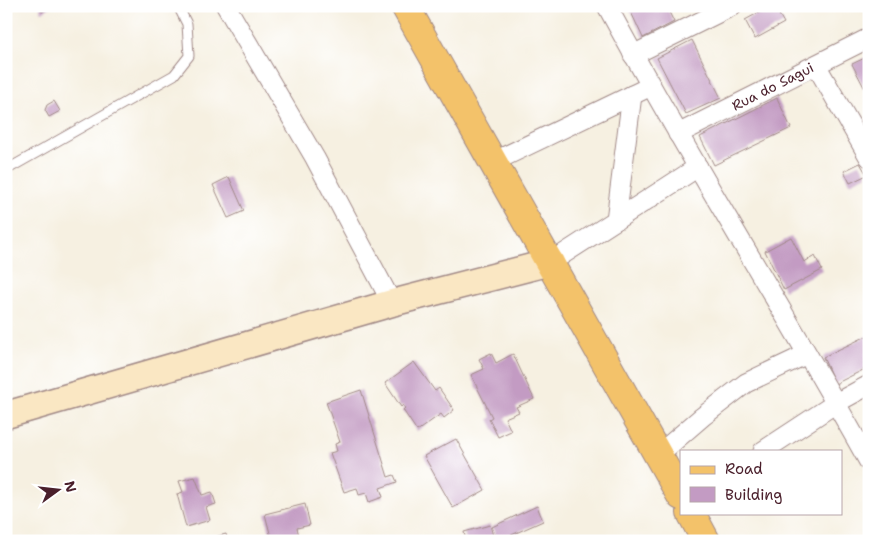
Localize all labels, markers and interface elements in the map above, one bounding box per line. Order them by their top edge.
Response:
street label: Rua do Sagui [729,58,817,115]
legend [680,450,842,514]
text: Road [725,459,763,479]
north arrow [32,464,82,514]
text: N [60,479,81,494]
text: Building [725,485,782,505]

